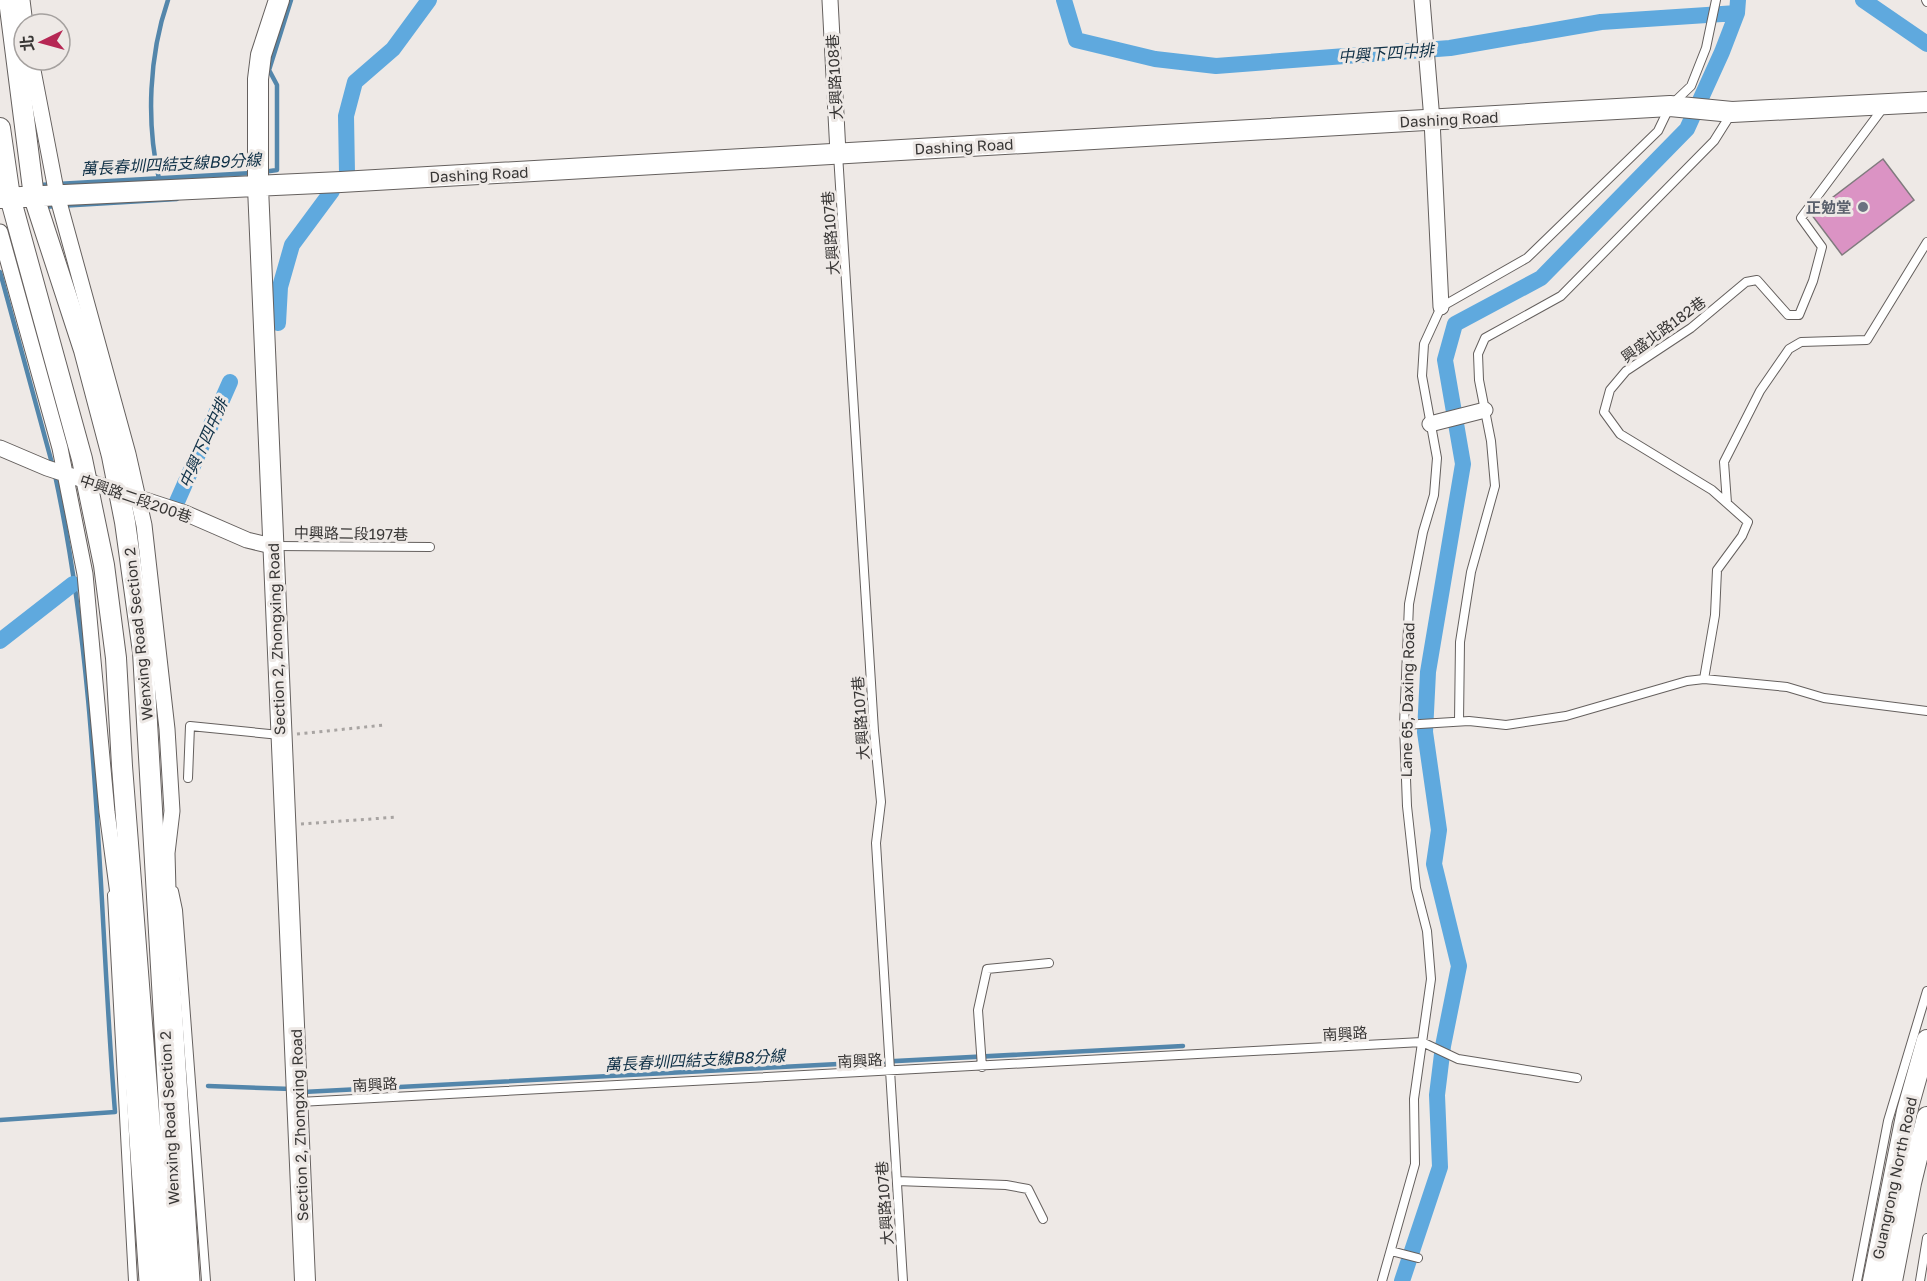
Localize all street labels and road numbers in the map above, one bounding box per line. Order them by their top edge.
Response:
street label: 大興路108巷 [823,34,845,120]
street label: Dashing Road [1399,107,1499,131]
street label: Dashing Road [914,134,1014,158]
street label: Dashing Road [429,162,529,186]
street label: 大興路107巷 [818,190,842,276]
street label: 興盛北路182巷 [1617,292,1709,366]
street label: 中興路二段200巷 [78,470,194,526]
street label: 中興路二段197巷 [294,523,408,543]
street label: Section 2, Zhongxing Road [264,543,288,735]
street label: Wenxing Road Section 2 [120,547,156,721]
street label: Lane 65, Daxing Road [1397,622,1417,778]
street label: 大興路107巷 [848,675,872,761]
street label: 南興路 [1322,1023,1368,1043]
street label: Section 2, Zhongxing Road [287,1029,311,1221]
street label: Wenxing Road Section 2 [155,1031,183,1205]
street label: 南興路 [837,1050,883,1070]
street label: 南興路 [352,1074,398,1094]
street label: Guangrong North Road [1868,1095,1920,1261]
street label: 大興路107巷 [872,1160,896,1246]

